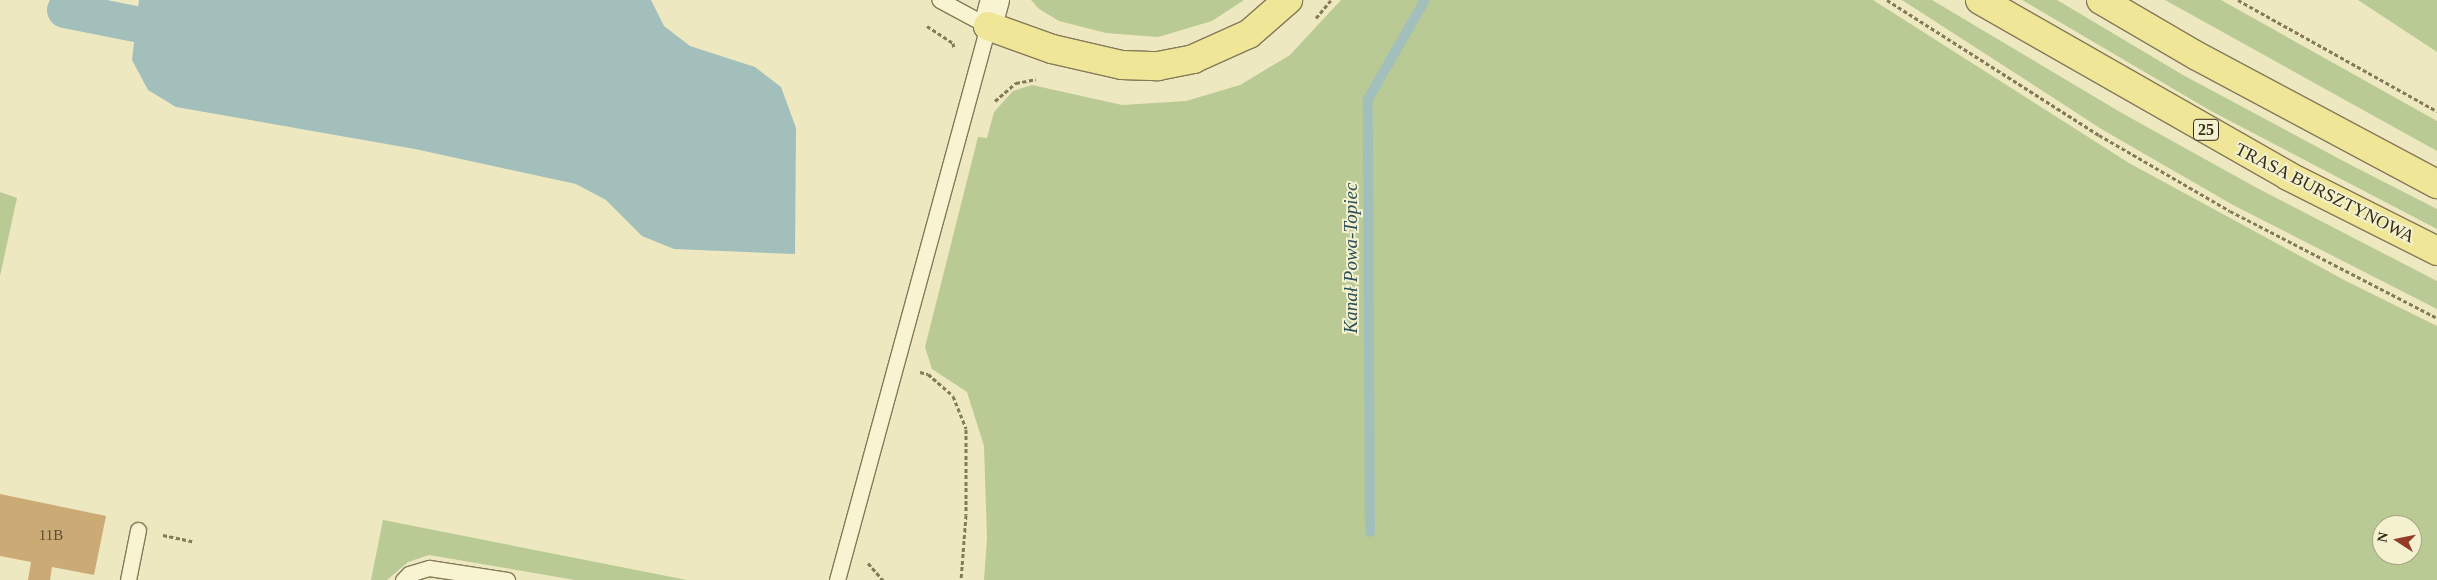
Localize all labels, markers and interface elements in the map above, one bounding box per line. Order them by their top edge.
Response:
road number: 25 [2192,116,2220,144]
street label: TRASA BURSZTYNOWA [2231,138,2419,248]
water label: Kanał Powa-Topiec [1340,183,1362,333]
north arrow [2372,515,2422,565]
house number: 11B [39,527,63,545]
text: N [2374,531,2391,544]

